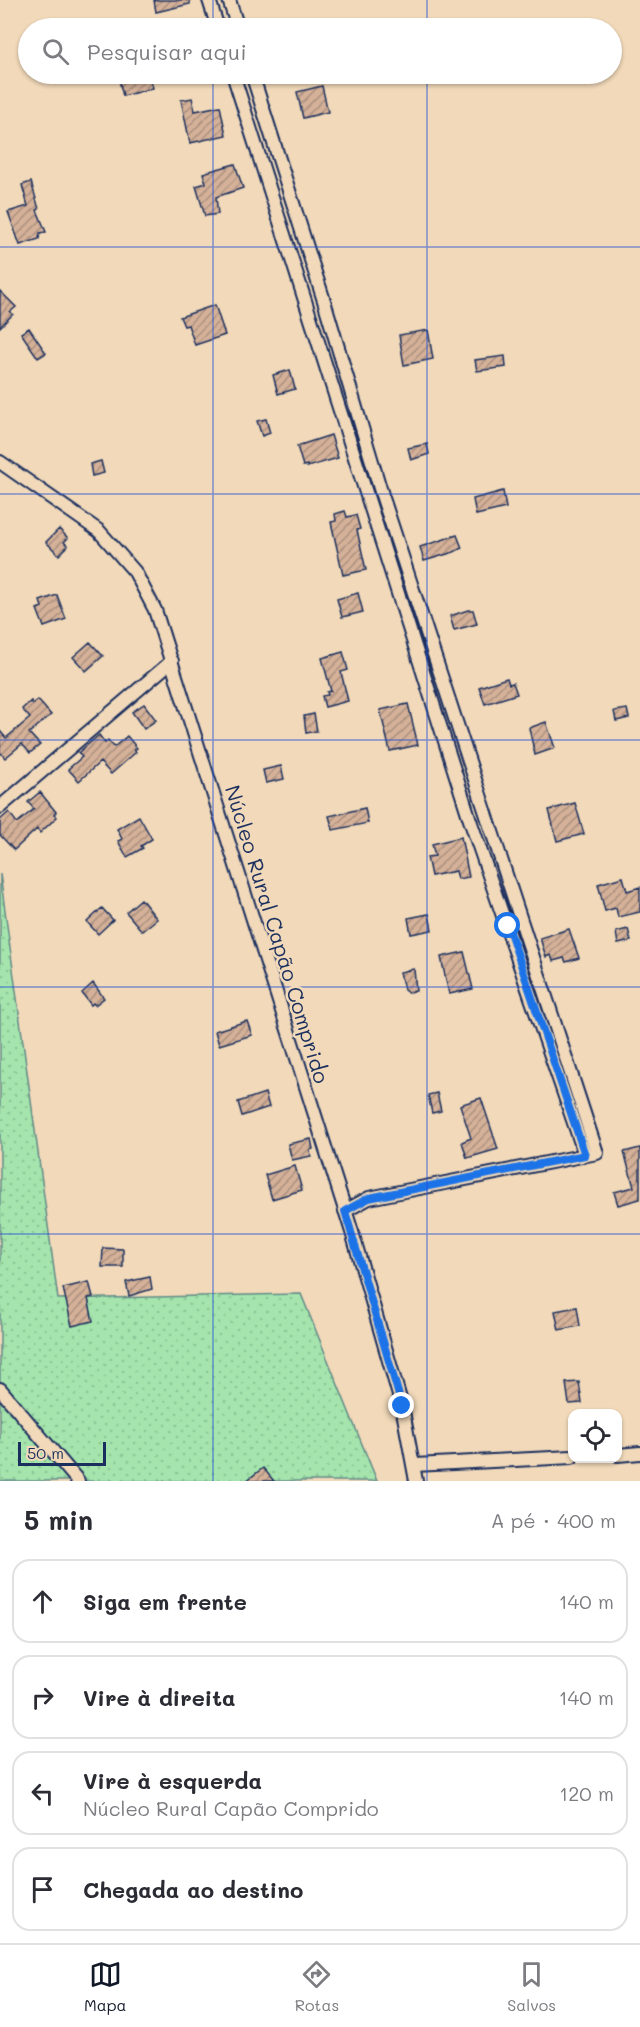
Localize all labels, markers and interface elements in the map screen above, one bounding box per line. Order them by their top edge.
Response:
search box [18,18,622,84]
icon: search [39,35,72,68]
text: Pesquisar aqui [87,37,247,66]
street label: Núcleo Rural Capão Comprido [220,782,336,1086]
route start [494,912,520,938]
route end [388,1392,414,1418]
map controls [568,1409,622,1463]
button: locate [568,1409,622,1463]
scale bar [18,1439,106,1466]
text: 50 m [27,1442,64,1463]
text: 5 min [24,1503,93,1537]
text: A pé · 400 m [491,1507,616,1533]
icon: ahead [26,1585,59,1618]
text: Siga em frente [83,1587,247,1616]
text: 140 m [559,1588,614,1614]
icon: right [26,1681,59,1714]
text: Vire à direita [83,1683,236,1712]
text: 140 m [559,1684,614,1710]
text: Vire à esquerda [83,1766,262,1795]
icon: left [26,1777,59,1810]
text: 120 m [559,1780,614,1806]
text: Núcleo Rural Capão Comprido [83,1795,379,1821]
icon: arrive [26,1873,59,1906]
text: Chegada ao destino [83,1875,303,1904]
tab: Mapa [84,1958,127,2015]
tab: Rotas [295,1958,339,2015]
tab: Salvos [507,1958,556,2015]

